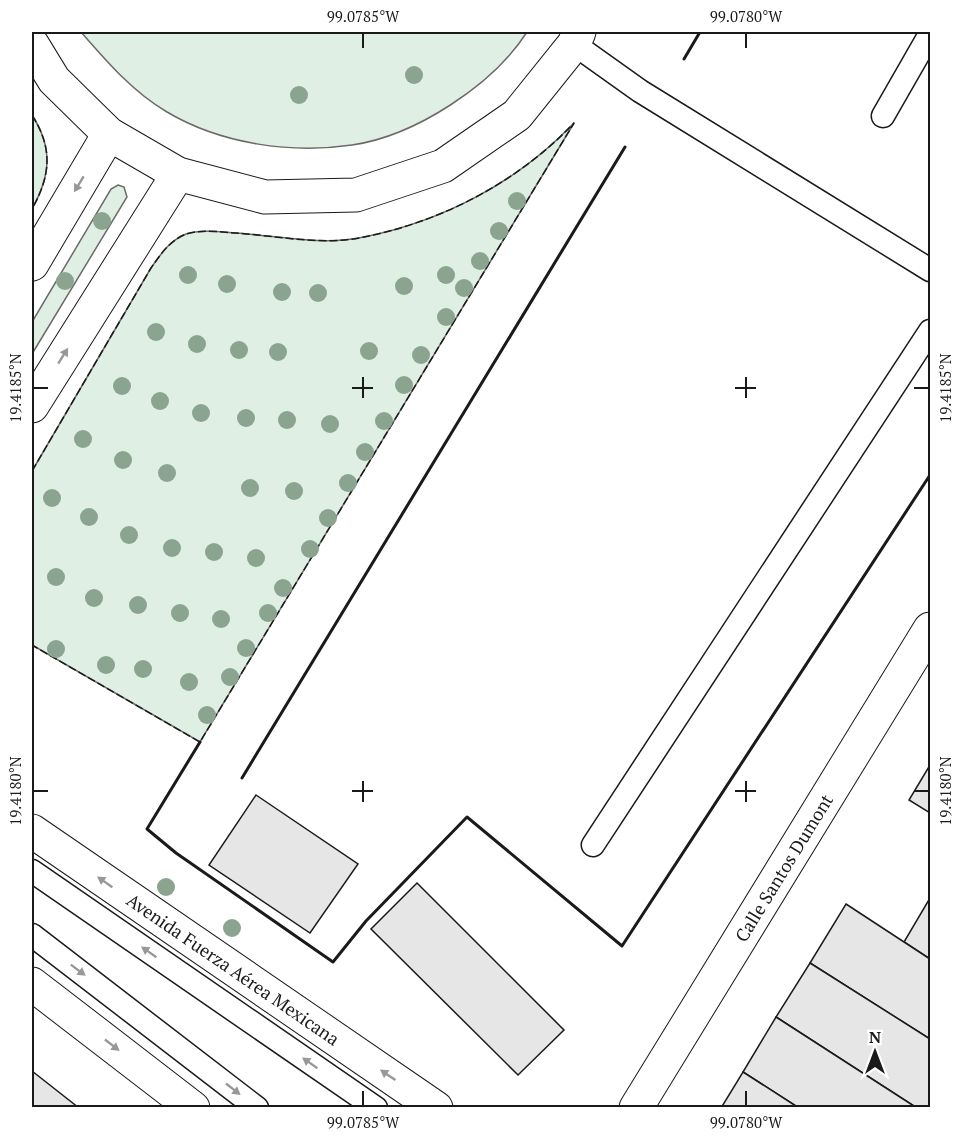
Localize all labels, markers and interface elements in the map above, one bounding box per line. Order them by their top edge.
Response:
text: 99.0785°W [327,6,400,26]
text: 99.0780°W [710,6,783,26]
one-way arrow [73,176,84,192]
one-way arrow [57,348,68,364]
text: 19.4185°N [5,353,25,423]
text: 19.4185°N [935,353,955,423]
text: 19.4180°N [5,756,25,826]
text: 19.4180°N [935,756,955,826]
street label: Calle Santos Dumont [729,789,838,946]
one-way arrow [98,876,114,888]
street label: Avenida Fuerza Aérea Mexicana [122,888,344,1050]
one-way arrow [142,946,158,958]
one-way arrow [70,964,86,977]
north arrow [845,1022,905,1082]
text: N [869,1026,881,1048]
one-way arrow [104,1038,119,1050]
one-way arrow [302,1057,318,1069]
one-way arrow [380,1069,396,1081]
one-way arrow [224,1083,240,1095]
text: 99.0785°W [327,1112,400,1132]
text: 99.0780°W [710,1112,783,1132]

